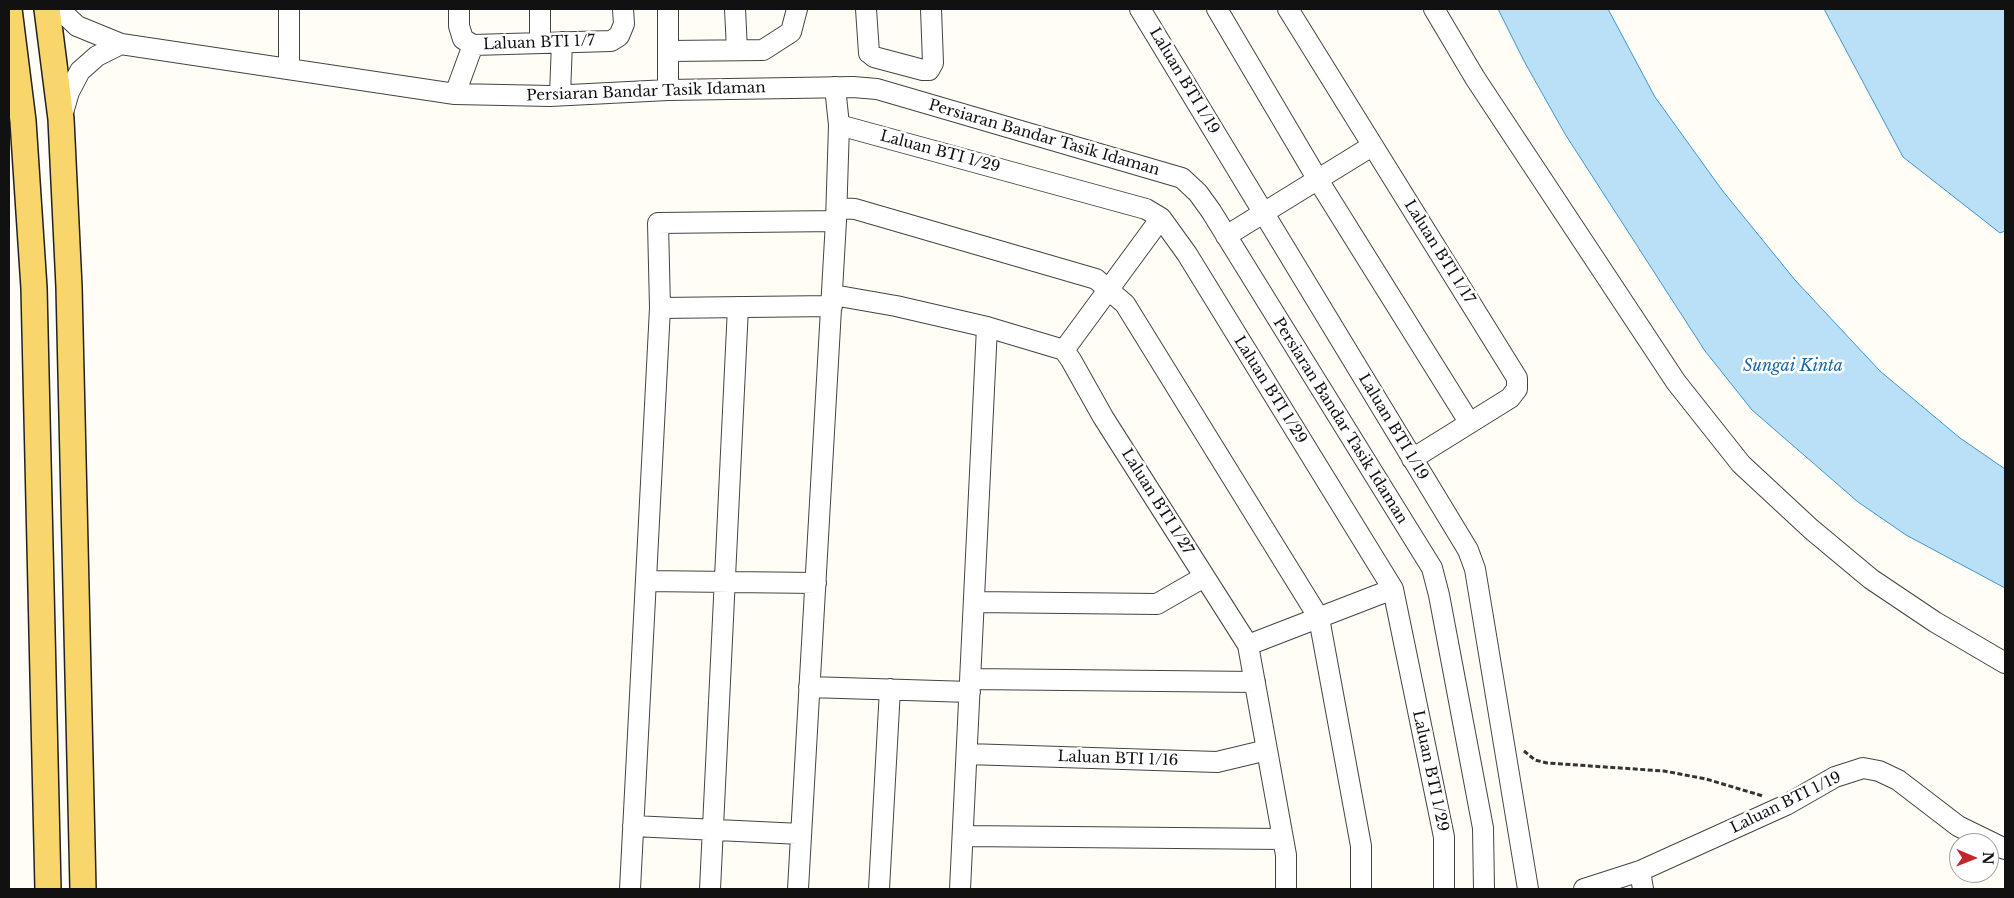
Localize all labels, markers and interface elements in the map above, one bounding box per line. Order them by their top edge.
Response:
street label: Laluan BTI 1/19 [1145,25,1223,137]
street label: Laluan BTI 1/7 [483,32,595,54]
street label: Persiaran Bandar Tasik Idaman [526,79,766,105]
street label: Persiaran Bandar Tasik Idaman [927,96,1161,180]
street label: Laluan BTI 1/29 [878,127,1002,177]
street label: Laluan BTI 1/17 [1400,197,1478,307]
street label: Persiaran Bandar Tasik Idaman [1269,315,1411,527]
street label: Laluan BTI 1/29 [1230,333,1310,447]
water label: Sungai Kinta [1743,356,1843,376]
street label: Laluan BTI 1/19 [1354,371,1432,483]
street label: Laluan BTI 1/27 [1117,446,1197,558]
street label: Laluan BTI 1/29 [1408,709,1452,833]
street label: Laluan BTI 1/16 [1057,748,1179,770]
street label: Laluan BTI 1/19 [1728,768,1844,838]
north arrow [1949,833,1999,883]
text: N [1979,851,1997,865]

